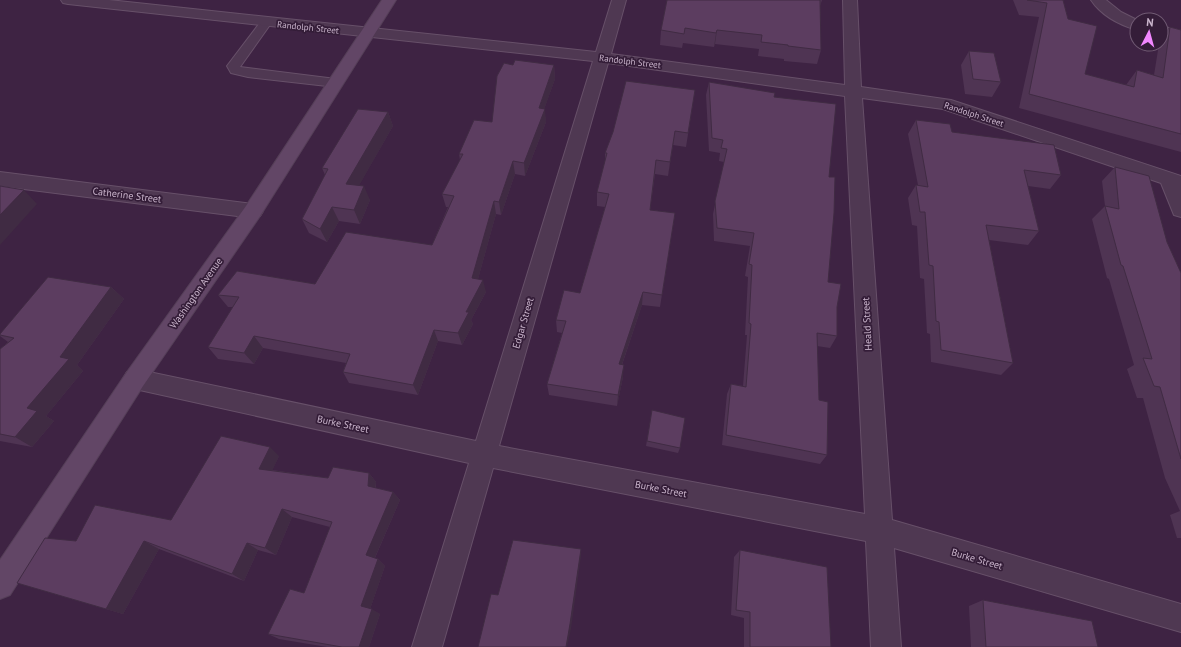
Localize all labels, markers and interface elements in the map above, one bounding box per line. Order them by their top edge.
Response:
north arrow [1129,12,1169,52]
text: N [1146,15,1154,29]
street label: Randolph Street [277,18,339,36]
street label: Randolph Street [598,52,662,70]
street label: Randolph Street [943,99,1005,129]
street label: Catherine Street [92,184,163,206]
street label: Washington Avenue [167,255,225,331]
street label: Edgar Street [509,295,537,350]
street label: Heald Street [859,296,875,351]
street label: Burke Street [316,412,371,436]
street label: Burke Street [634,478,689,501]
street label: Burke Street [950,546,1005,573]

